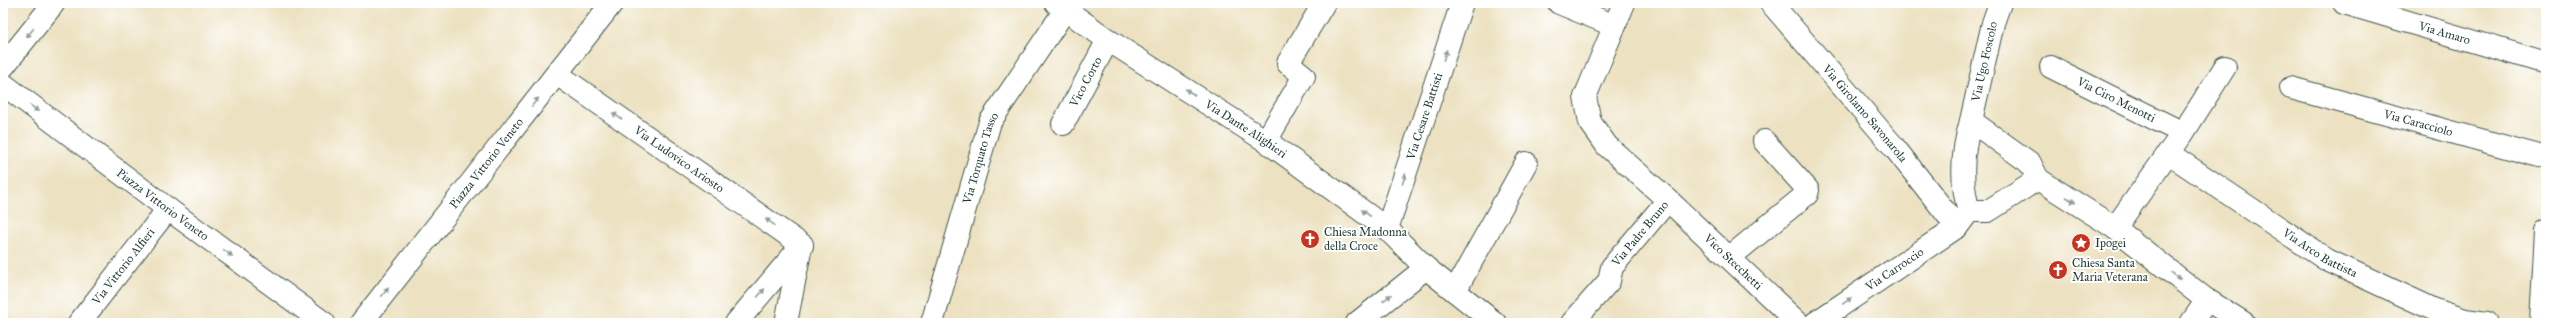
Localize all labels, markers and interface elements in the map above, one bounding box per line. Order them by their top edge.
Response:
street label: Via Amaro [2416,18,2472,47]
street label: Via Ugo Foscolo [1968,20,2000,104]
one-way arrow [25,28,34,39]
one-way arrow [1442,49,1448,61]
street label: Vico Corto [1066,54,1105,110]
street label: Via Girolamo Savonarola [1819,61,1911,166]
street label: Via Cesare Battisti [1403,70,1446,162]
street label: Via Ciro Menotti [2074,74,2158,125]
one-way arrow [1185,88,1195,96]
street label: Via Dante Alighieri [1202,96,1290,161]
one-way arrow [531,97,539,108]
one-way arrow [29,104,39,112]
street label: Via Caracciolo [2381,107,2454,139]
street label: Via Torquato Tasso [960,110,1002,206]
one-way arrow [612,112,622,120]
street label: Piazza Vittorio Veneto [446,115,526,211]
street label: Via Ludovico Ariosto [631,123,727,195]
street label: Piazza Vittorio Veneto [114,166,211,243]
one-way arrow [1401,172,1407,184]
one-way arrow [2066,196,2076,204]
street label: Via Padre Bruno [1608,198,1671,270]
one-way arrow [1361,210,1371,218]
one-way arrow [764,218,775,226]
street label: Via Vittorio Alfieri [89,225,158,308]
place label: Chiesa Madonna della Croce [1324,225,1408,253]
street label: Via Arco Battista [2279,225,2360,280]
church icon: Chiesa Madonna della Croce [1299,228,1321,250]
street label: Vico Stecchetti [1701,230,1766,293]
place icon: Ipogei [2070,232,2092,254]
place label: Ipogei [2095,236,2127,251]
street label: Via Carroccio [1862,245,1926,294]
one-way arrow [222,249,233,257]
place label: Chiesa Santa Maria Veterana [2072,256,2149,284]
church icon: Chiesa Santa Maria Veterana [2047,259,2069,281]
one-way arrow [2171,272,2182,280]
one-way arrow [381,287,389,298]
one-way arrow [756,288,765,298]
one-way arrow [1382,294,1392,302]
one-way arrow [1842,297,1853,305]

